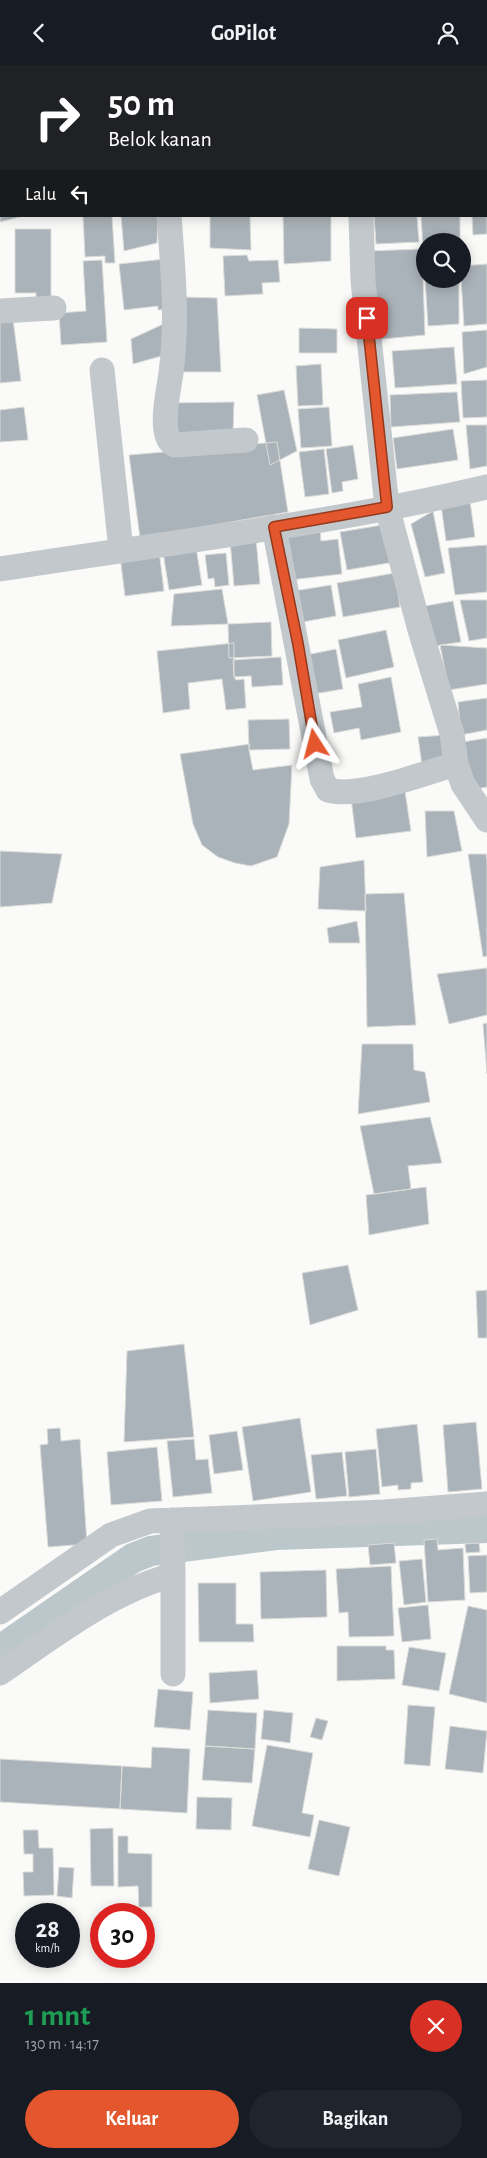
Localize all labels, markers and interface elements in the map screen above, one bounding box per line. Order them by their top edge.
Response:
icon: back [25,19,53,47]
icon: person [434,19,462,47]
text: GoPilot [211,22,276,44]
icon: right [25,85,90,150]
text: 50 m [108,87,175,122]
text: Belok kanan [108,128,212,150]
icon: left [66,180,94,208]
text: Lalu [25,185,56,204]
map controls [416,233,471,288]
button: search [416,233,471,288]
pin [346,297,388,339]
icon: arrive [353,304,381,332]
position arrow [288,717,340,769]
speed limit sign: 30 [90,1903,155,1968]
text: 28 [35,1917,60,1942]
text: km/h [35,1942,60,1954]
button: close [410,2000,462,2052]
text: 1 mnt [25,2001,90,2031]
text: 130 m · 14:17 [25,2036,99,2052]
button: Keluar [25,2090,239,2148]
button: Bagikan [249,2090,462,2148]

